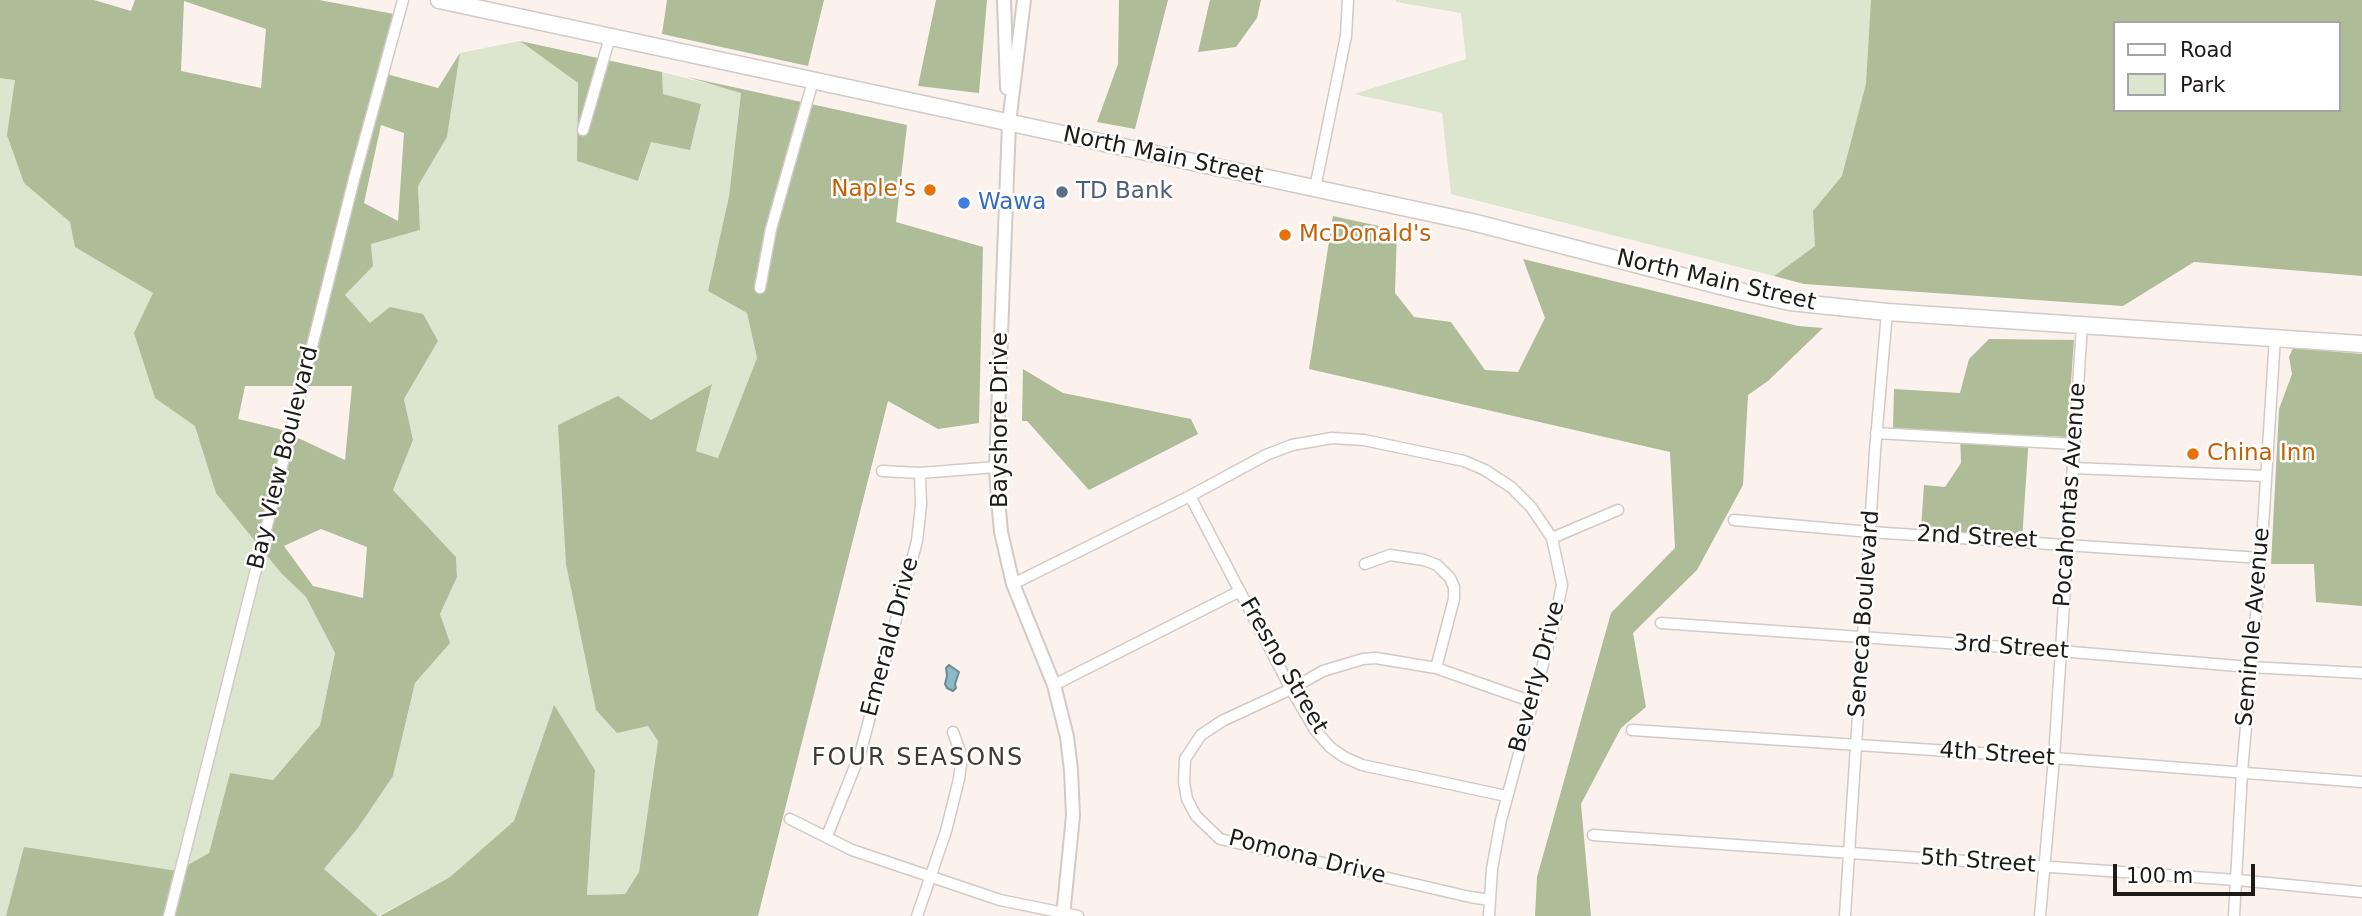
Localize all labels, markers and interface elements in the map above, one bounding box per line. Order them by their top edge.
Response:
legend [2114,21,2341,112]
text: Road [2180,38,2233,62]
text: Park [2180,73,2225,97]
street label: North Main Street [1060,121,1266,191]
place label: Naple's [831,176,916,204]
place label: TD Bank [1076,178,1173,206]
marker: Naple's [922,182,938,198]
marker: TD Bank [1054,184,1070,200]
place label: Wawa [978,189,1046,217]
marker: Wawa [956,195,972,211]
place label: McDonald's [1299,221,1431,249]
marker: McDonald's [1277,227,1293,243]
street label: North Main Street [1614,245,1818,317]
street label: Bayshore Drive [987,332,1015,508]
street label: Bay View Boulevard [243,344,325,572]
street label: Pocahontas Avenue [2049,382,2093,608]
place label: China Inn [2207,440,2316,468]
marker: China Inn [2185,446,2201,462]
street label: Seneca Boulevard [1844,509,1886,719]
street label: 2nd Street [1916,521,2038,555]
street label: Seminole Avenue [2232,526,2276,728]
street label: Emerald Drive [856,554,926,720]
street label: Fresno Street [1233,593,1333,739]
street label: Beverly Drive [1505,598,1571,756]
street label: 3rd Street [1952,630,2070,666]
street label: 4th Street [1938,737,2056,773]
district label: FOUR SEASONS [813,745,1023,773]
street label: Pomona Drive [1226,825,1388,891]
street label: 5th Street [1919,844,2037,880]
scale bar [2117,850,2259,894]
text: 100 m [2126,864,2193,888]

